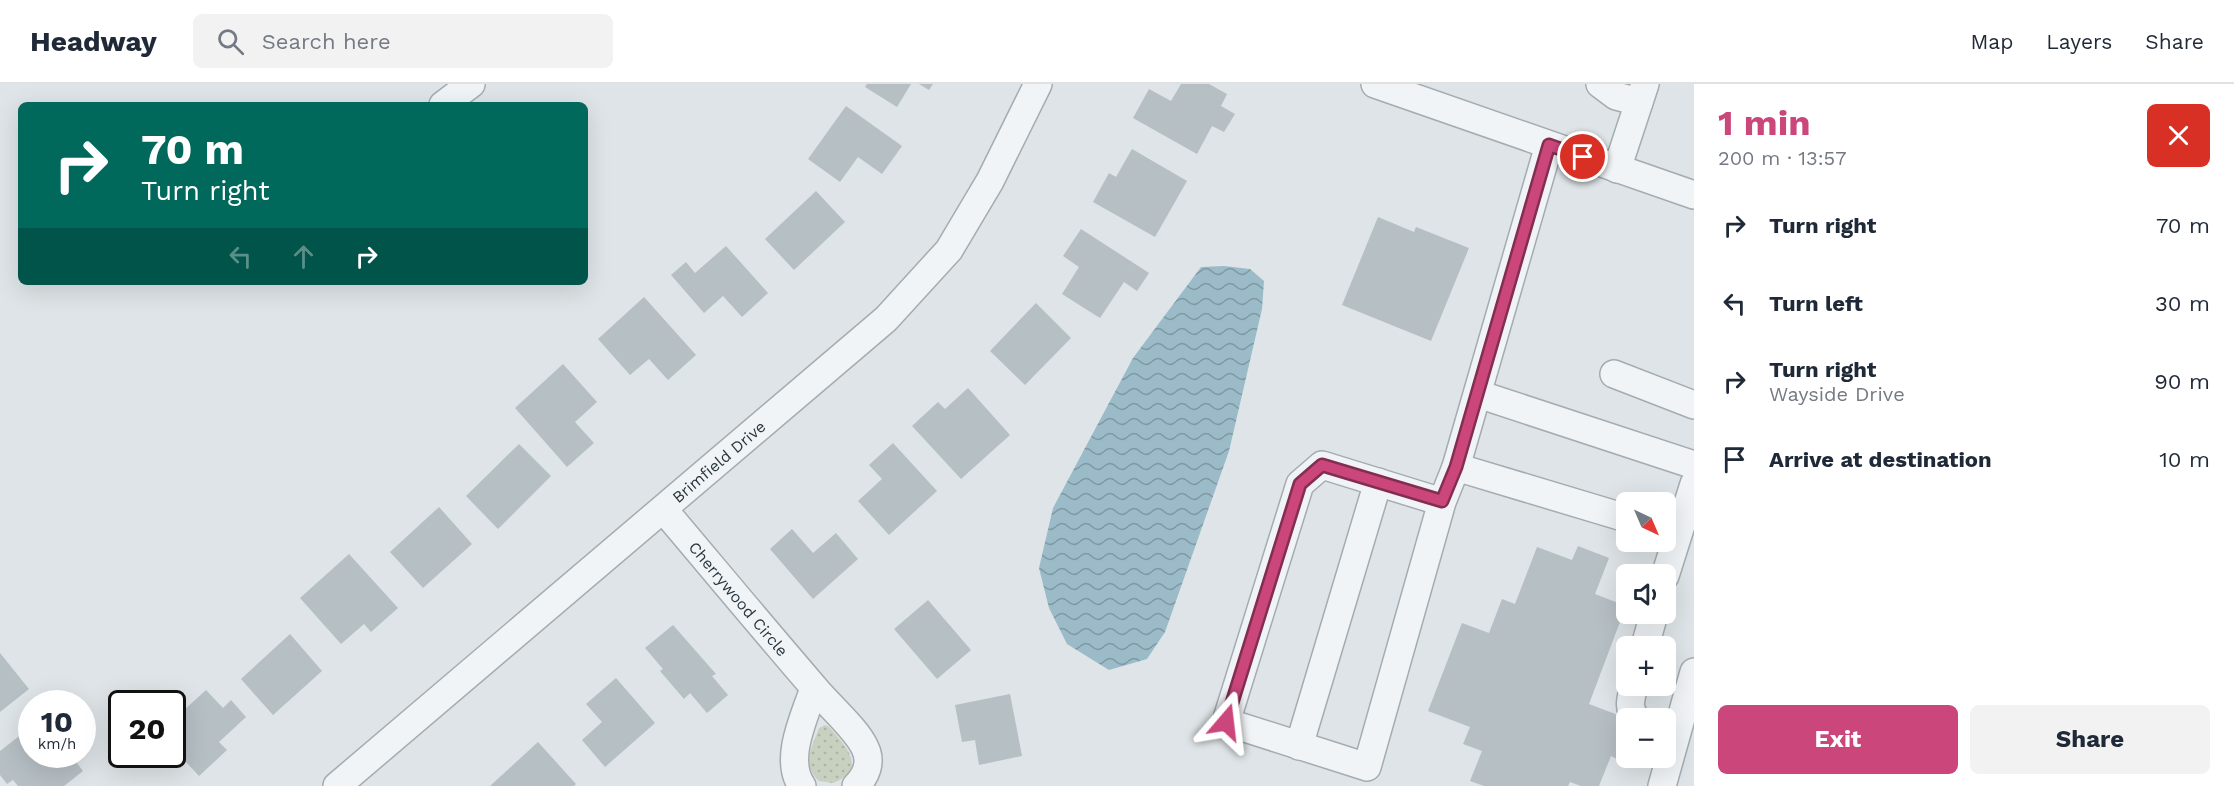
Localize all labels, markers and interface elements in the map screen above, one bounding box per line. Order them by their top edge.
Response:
search box [193,14,613,68]
text: Headway [30,25,157,58]
icon: search [214,25,247,58]
text: Search here [262,29,391,54]
text: Map [1970,29,2013,54]
text: Layers [2046,29,2112,54]
text: Share [2145,29,2204,54]
text: 1 min [1718,102,1810,144]
button: close [2147,104,2210,167]
text: 70 m [141,125,244,174]
icon: right [42,126,120,204]
pin [1557,131,1608,182]
icon: arrive [1566,140,1599,173]
text: 200 m · 13:57 [1718,146,1846,170]
text: Turn right [141,175,270,207]
icon: right [1718,209,1751,242]
text: Turn right [1769,213,1876,238]
text: 70 m [2156,213,2210,238]
icon: left [224,240,257,273]
icon: ahead [287,240,320,273]
icon: right [350,240,383,273]
icon: left [1718,287,1751,320]
text: Turn left [1769,291,1863,316]
text: 30 m [2155,291,2210,316]
text: Turn right [1769,357,1876,382]
icon: right [1718,365,1751,398]
text: 90 m [2154,369,2210,394]
text: Wayside Drive [1769,382,1905,406]
street label: Brimfield Drive [668,417,769,507]
icon: arrive [1718,443,1751,476]
text: Arrive at destination [1769,447,1992,472]
text: 10 m [2159,447,2210,472]
north arrow [1616,492,1676,552]
map controls [1616,492,1676,768]
street label: Cherrywood Circle [685,538,792,660]
button: sound [1616,564,1676,624]
button: + [1616,636,1676,696]
speed limit sign: 20 [108,690,186,768]
position arrow [1194,690,1258,754]
text: 10 [41,704,73,739]
button: Exit [1718,705,1958,774]
button: Share [1970,705,2210,774]
button: − [1616,708,1676,768]
text: km/h [38,735,76,753]

